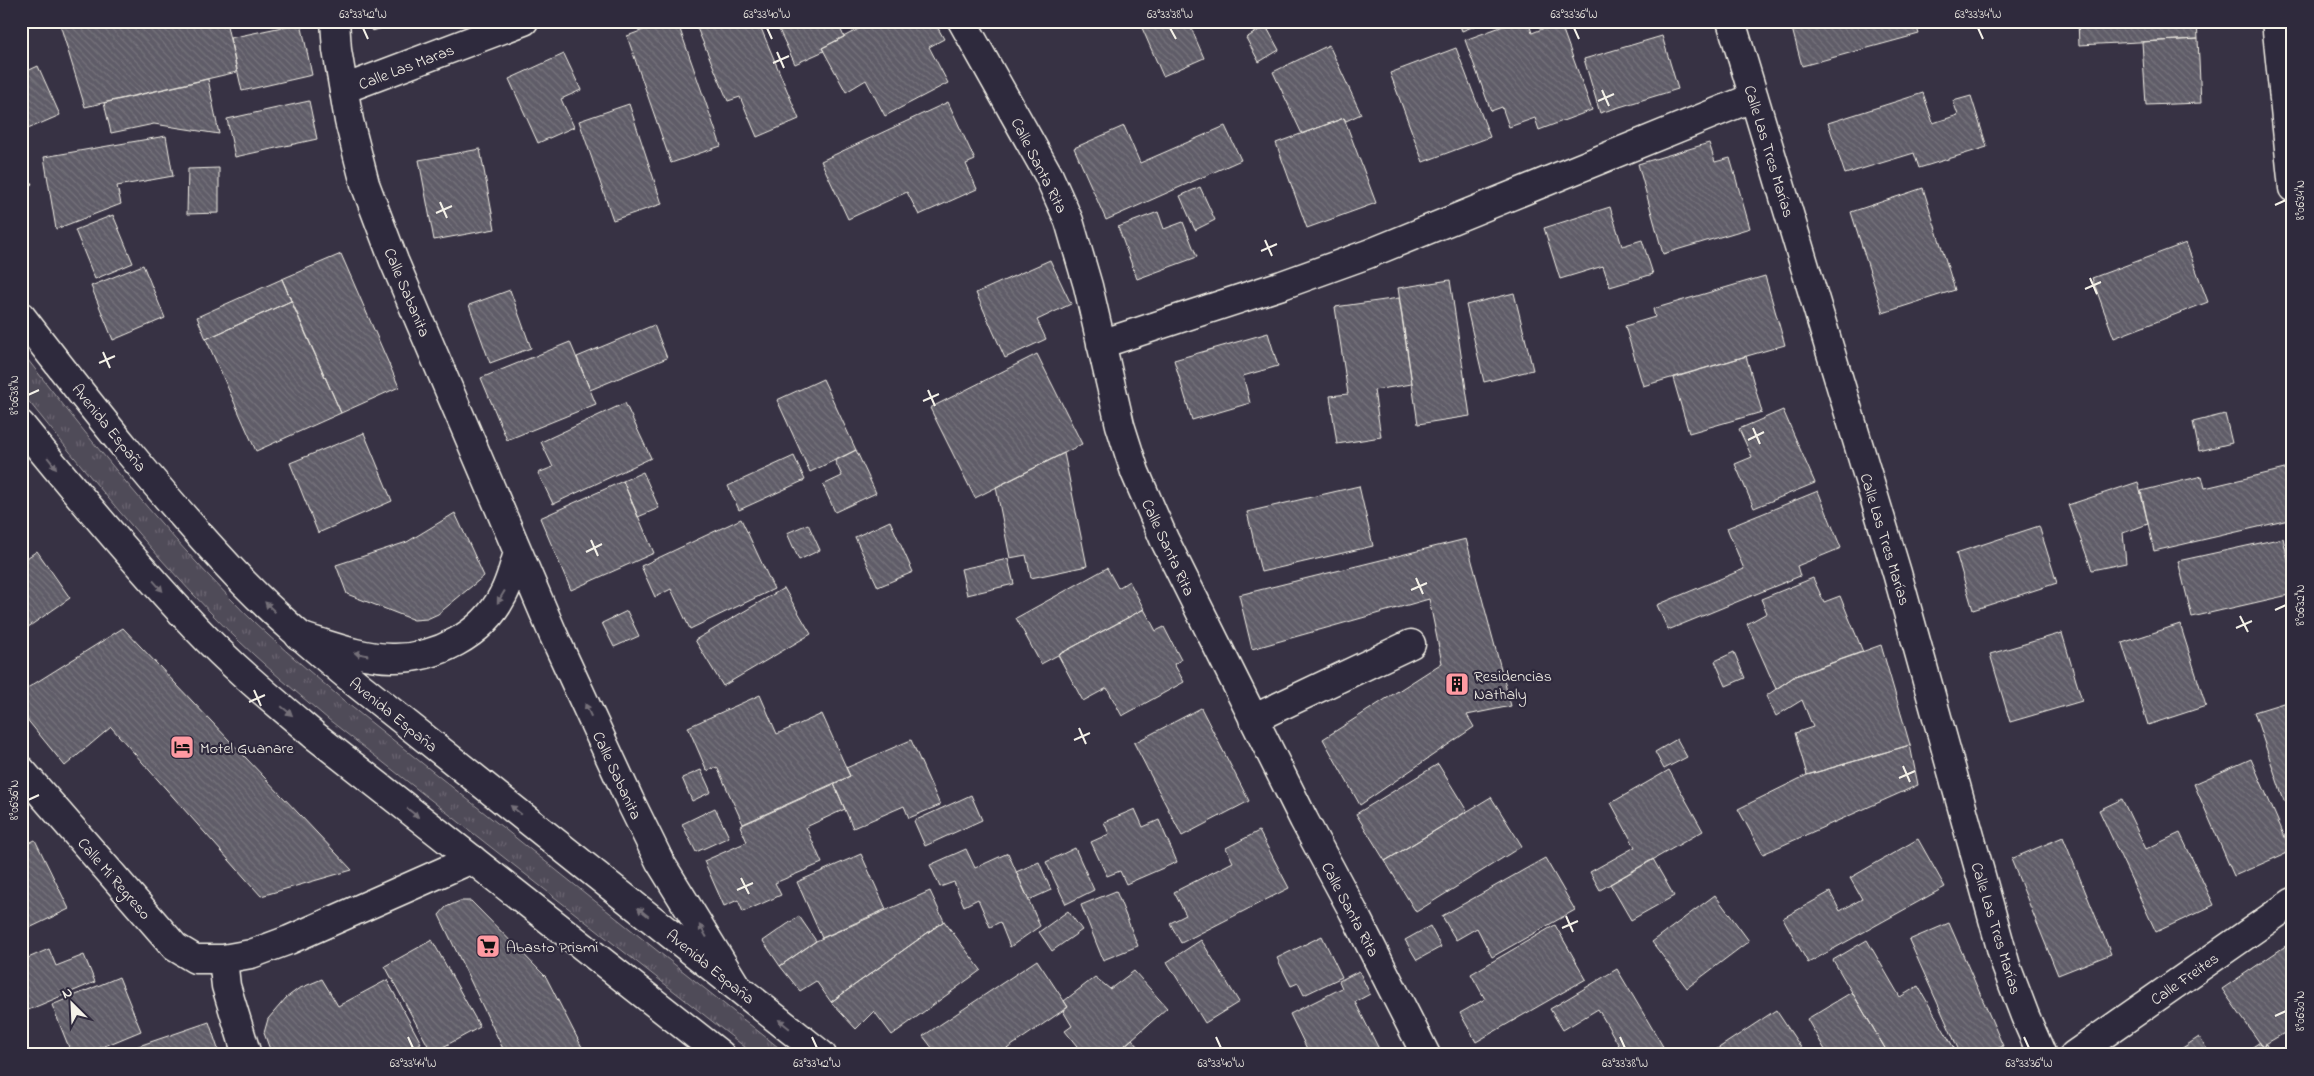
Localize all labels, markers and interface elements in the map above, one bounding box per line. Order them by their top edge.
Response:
text: 63°33'42"W [339,6,387,24]
text: 63°33'40"W [744,6,790,24]
text: 63°33'38"W [1147,6,1193,24]
text: 63°33'36"W [1551,6,1597,24]
text: 63°33'34"W [1955,6,2001,24]
street label: Calle Las Maras [355,39,458,97]
street label: Calle Las Tres Marías [1737,83,1800,221]
street label: Calle Santa Rita [1004,114,1073,218]
text: 8°06'34"N [2292,180,2310,220]
street label: Calle Sabanita [377,244,436,341]
text: 8°06'38"N [6,375,24,415]
street label: Avenida España [65,379,152,478]
one-way arrow [46,456,57,469]
street label: Calle Las Tres Marías [1853,471,1916,609]
street label: Calle Santa Rita [1134,495,1200,600]
one-way arrow [152,579,164,591]
text: 8°06'32"N [2292,584,2310,626]
one-way arrow [497,591,506,604]
one-way arrow [264,601,276,613]
one-way arrow [353,649,369,657]
place label: Residencias Nathaly [1474,665,1552,707]
building icon: Residencias Nathaly [1444,671,1470,697]
street label: Avenida España [343,672,442,759]
one-way arrow [583,703,591,717]
one-way arrow [280,705,292,717]
street label: Calle Sabanita [585,728,647,824]
hotel icon: Motel Guanare [169,734,195,760]
place label: Motel Guanare [200,737,295,761]
text: 8°06'36"N [6,780,24,820]
one-way arrow [510,805,523,816]
one-way arrow [406,807,419,818]
street label: Calle Mi Regreso [71,833,156,926]
street label: Calle Santa Rita [1314,858,1384,962]
street label: Calle Las Tres Marías [1964,860,2027,998]
one-way arrow [636,907,650,917]
street label: Avenida España [660,924,759,1011]
one-way arrow [698,925,708,938]
supermarket icon: Abasto Prismi [475,933,501,959]
place label: Abasto Prismi [506,936,598,960]
street label: Calle Freites [2146,947,2224,1012]
north arrow [48,978,98,1028]
text: N [59,982,76,1005]
text: 8°06'30"N [2292,991,2310,1031]
one-way arrow [778,1019,791,1030]
text: 63°33'44"W [390,1055,436,1073]
text: 63°33'42"W [793,1055,841,1073]
text: 63°33'40"W [1198,1055,1244,1073]
text: 63°33'38"W [1602,1055,1648,1073]
text: 63°33'36"W [2006,1055,2052,1073]

